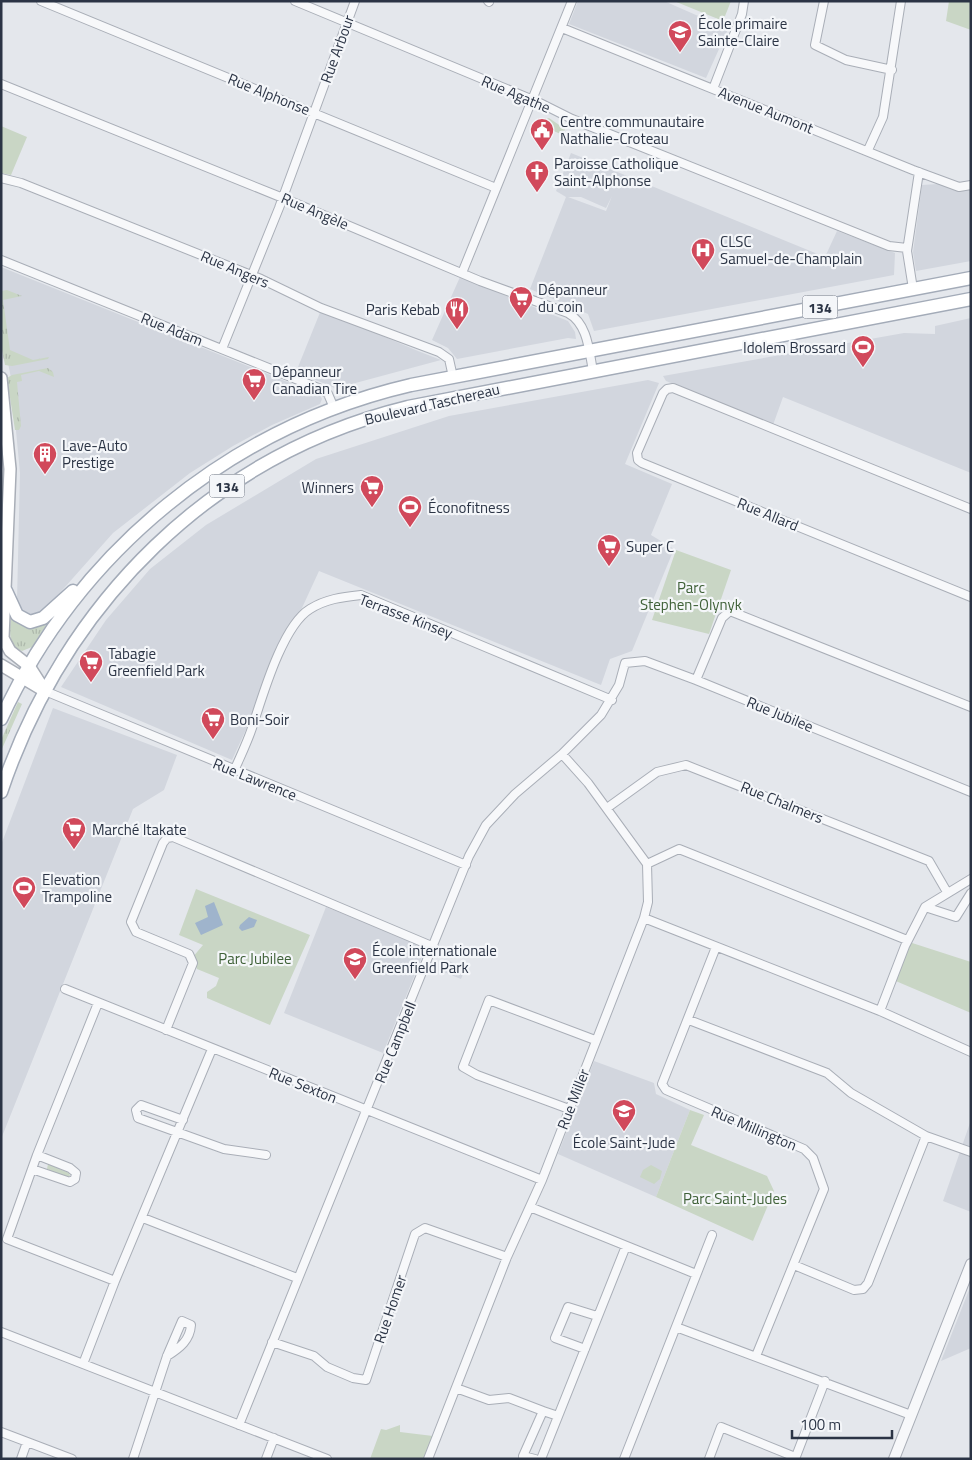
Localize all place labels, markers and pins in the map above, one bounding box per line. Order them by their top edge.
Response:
place label: École primaire Sainte-Claire [698,12,787,52]
school or university icon: École primaire Sainte-Claire [667,19,693,53]
place label: Centre communautaire Nathalie-Croteau [560,110,704,150]
public building icon: Centre communautaire Nathalie-Croteau [529,117,555,151]
place label: Paroisse Catholique Saint-Alphonse [554,152,679,192]
church icon: Paroisse Catholique Saint-Alphonse [524,159,550,193]
place label: CLSC Samuel-de-Champlain [720,230,862,270]
hospital icon: CLSC Samuel-de-Champlain [690,237,716,271]
place label: Dépanneur du coin [538,278,608,318]
supermarket icon: Dépanneur du coin [508,285,534,319]
restaurant icon: Paris Kebab [444,296,470,330]
place label: Paris Kebab [366,298,440,321]
sports icon: Idolem Brossard [850,334,876,368]
place label: Idolem Brossard [743,336,846,359]
place label: Dépanneur Canadian Tire [272,360,357,400]
supermarket icon: Dépanneur Canadian Tire [241,367,267,401]
place label: Lave-Auto Prestige [62,434,128,474]
building icon: Lave-Auto Prestige [32,441,58,475]
supermarket icon: Winners [359,474,385,508]
place label: Winners [302,476,354,499]
sports icon: Éconofitness [397,494,423,528]
place label: Éconofitness [428,496,510,519]
supermarket icon: Super C [596,533,622,567]
place label: Super C [626,535,674,558]
place label: Tabagie Greenfield Park [108,642,205,682]
supermarket icon: Tabagie Greenfield Park [78,649,104,683]
supermarket icon: Boni-Soir [200,706,226,740]
place label: Boni-Soir [230,708,289,731]
supermarket icon: Marché Itakate [61,816,87,850]
place label: Marché Itakate [92,818,187,841]
place label: Elevation Trampoline [42,868,112,908]
sports icon: Elevation Trampoline [11,875,37,909]
place label: École internationale Greenfield Park [372,939,497,979]
school or university icon: École internationale Greenfield Park [342,946,368,980]
school or university icon: École Saint-Jude [611,1098,637,1132]
place label: École Saint-Jude [573,1131,675,1154]

